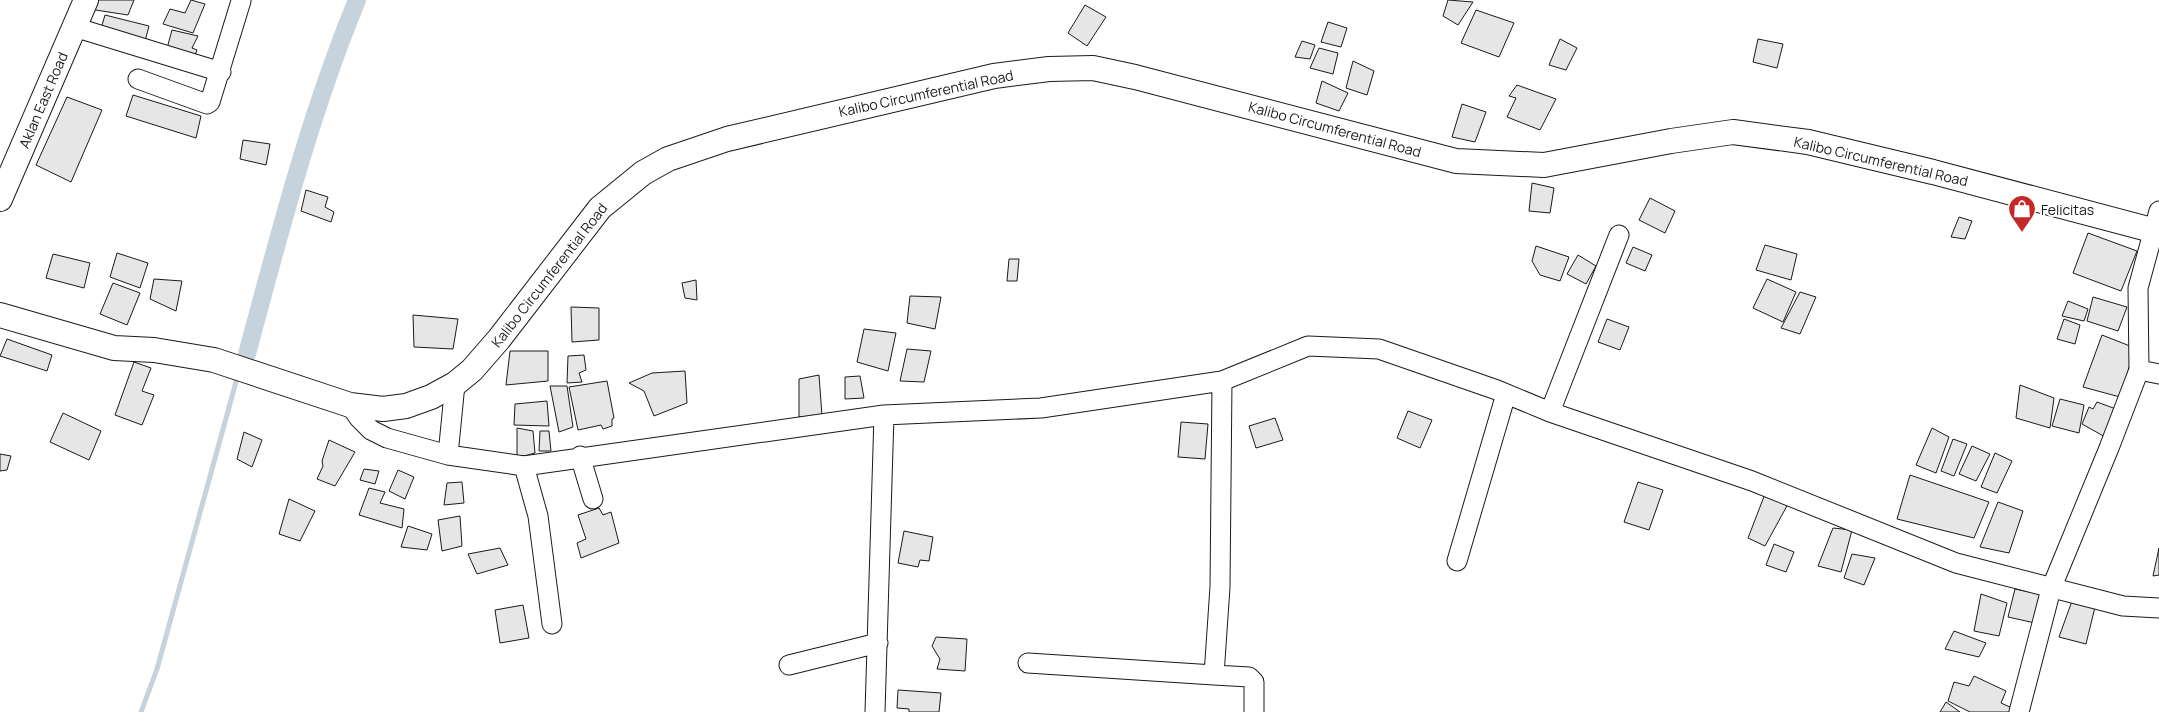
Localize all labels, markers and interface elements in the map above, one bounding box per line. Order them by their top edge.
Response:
street label: Aklan East Road [14,49,72,151]
street label: Kalibo Circumferential Road [837,65,1015,121]
street label: Kalibo Circumferential Road [1247,97,1423,161]
street label: Kalibo Circumferential Road [1792,132,1970,190]
shop icon: Felicitas [2007,194,2037,233]
street label: Kalibo Circumferential Road [487,199,611,351]
place label: Felicitas [2041,200,2094,219]

